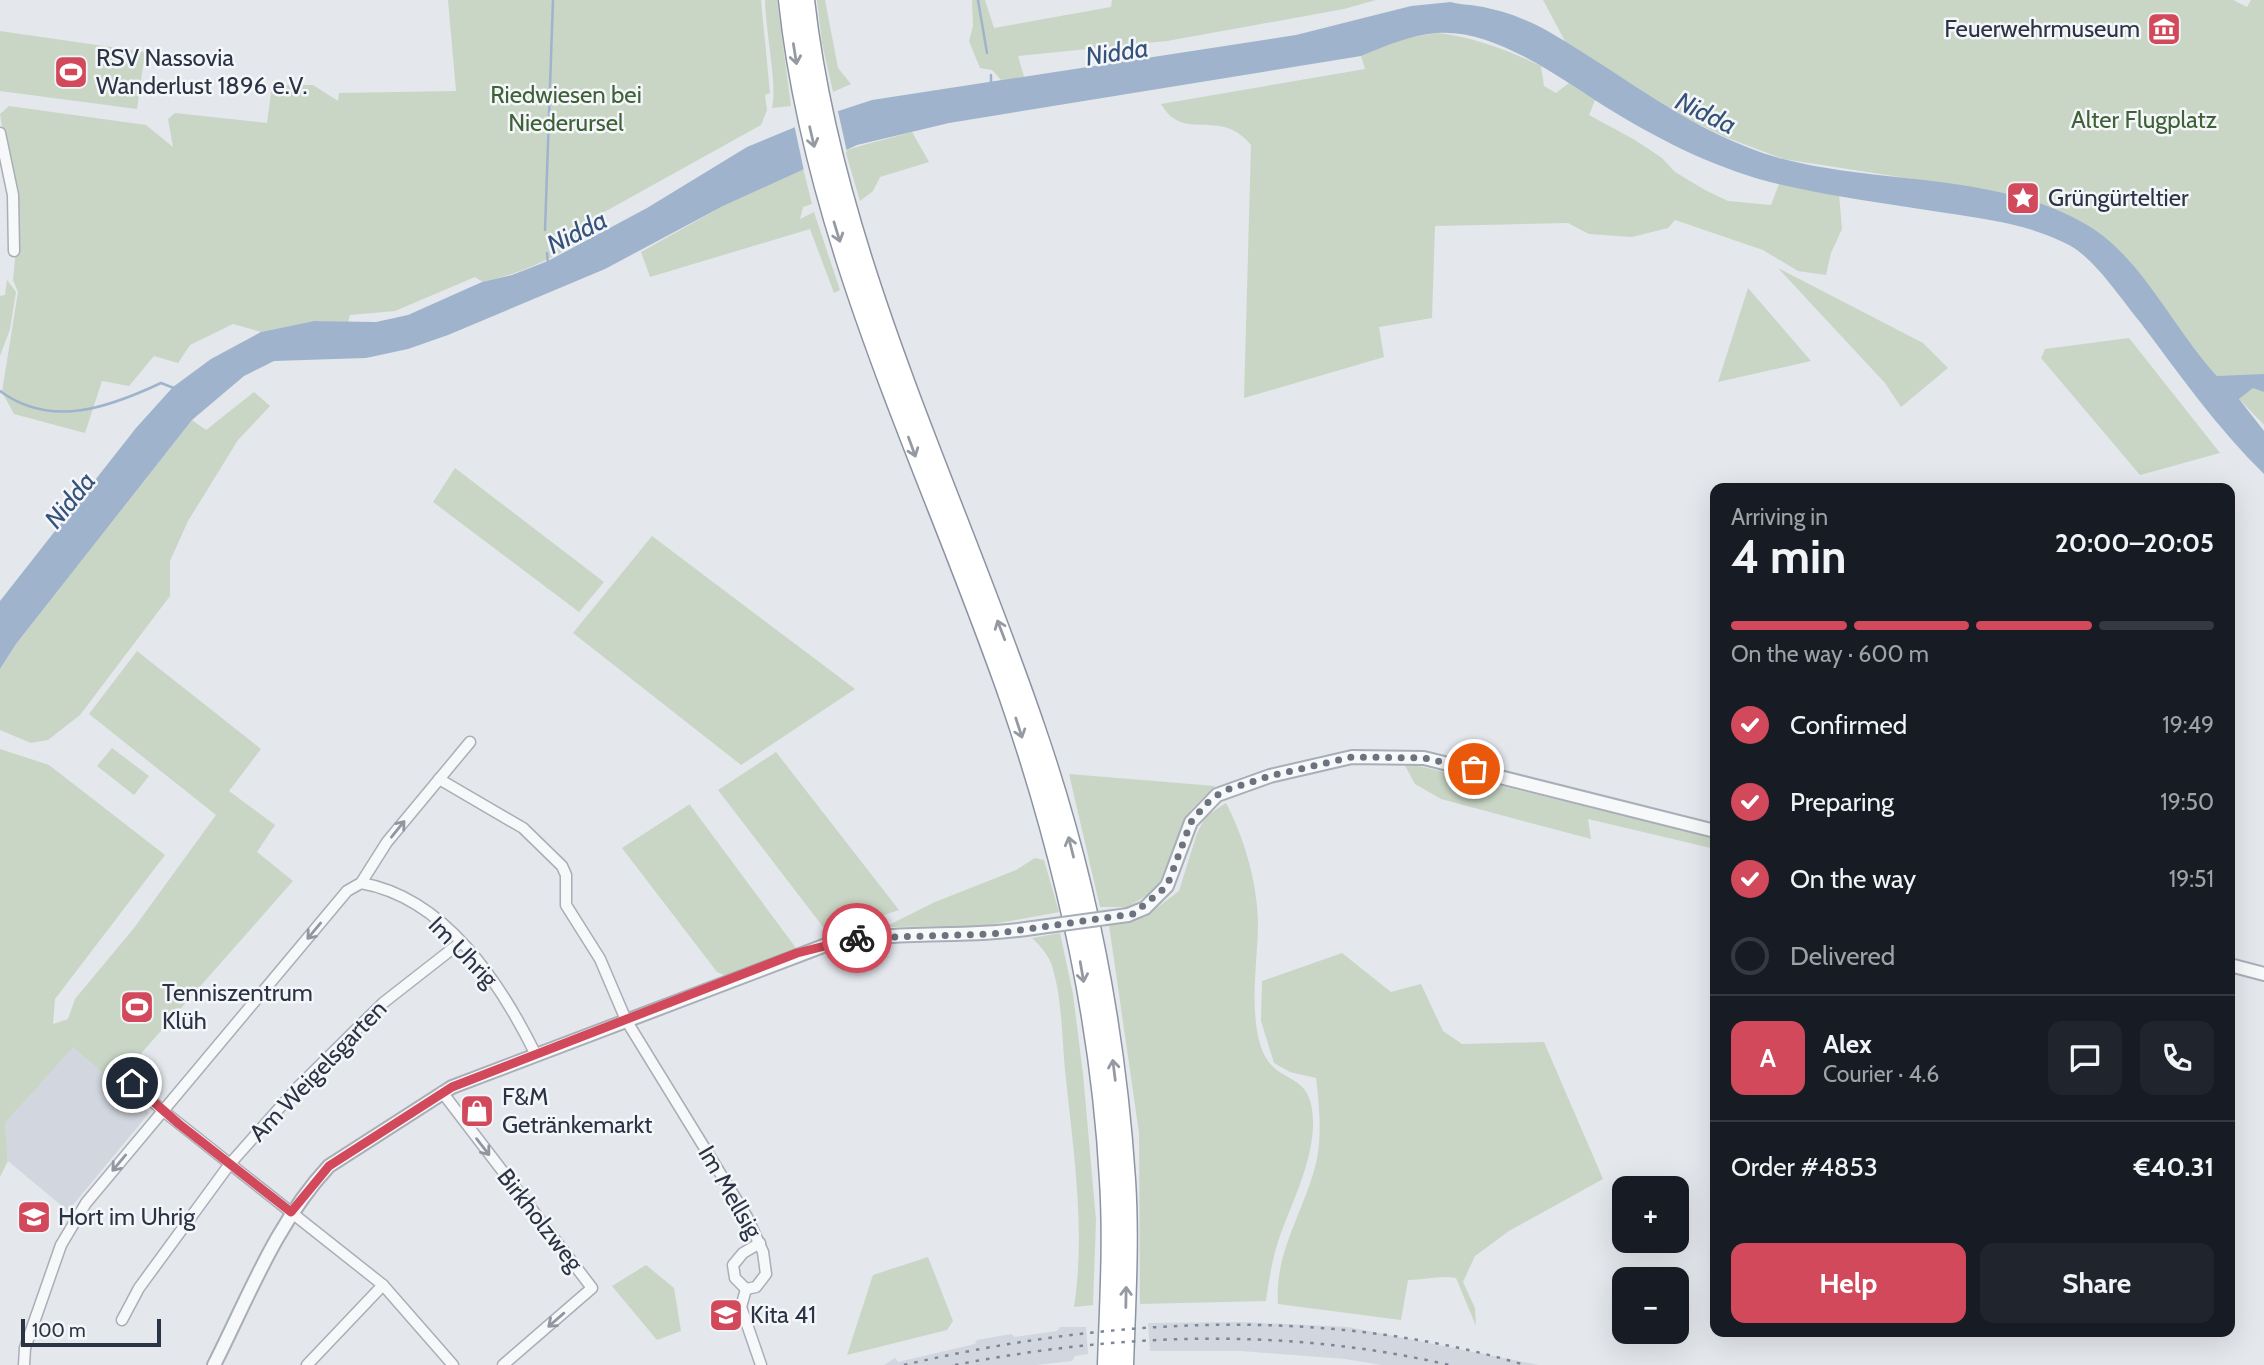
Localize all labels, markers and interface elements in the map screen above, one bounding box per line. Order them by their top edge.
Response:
museum icon: Feuerwehrmuseum [2145,10,2183,48]
place label: Feuerwehrmuseum [1944,14,2140,43]
water label: Nidda [1083,31,1151,73]
one-way arrow [789,42,802,65]
place label: RSV Nassovia Wanderlust 1896 e.V. [96,43,307,100]
sports icon: RSV Nassovia Wanderlust 1896 e.V. [52,53,90,91]
park label: Riedwiesen bei Niederursel [490,80,642,137]
water label: Nidda [1671,85,1741,141]
park label: Alter Flugplatz [2071,105,2217,134]
one-way arrow [805,125,819,148]
place icon: Grüngürteltier [2004,179,2042,217]
place label: Grüngürteltier [2048,183,2189,212]
water label: Nidda [542,203,612,261]
one-way arrow [832,221,845,243]
one-way arrow [906,435,919,457]
water label: Nidda [38,465,102,535]
text: Arriving in [1731,503,1828,531]
text: 20:00–20:05 [2055,527,2214,559]
text: 4 min [1731,529,1846,585]
one-way arrow [994,620,1006,642]
text: On the way · 600 m [1731,640,1929,668]
icon: check [1731,706,1769,744]
text: Confirmed [1790,709,1907,741]
text: 19:49 [2162,711,2214,739]
one-way arrow [1013,717,1026,739]
pin [1444,739,1504,799]
icon: bag [1455,750,1493,788]
icon: check [1731,783,1769,821]
text: Preparing [1790,786,1894,818]
text: 19:50 [2160,788,2214,816]
one-way arrow [390,820,406,838]
one-way arrow [1064,836,1077,859]
icon: check [1731,860,1769,898]
text: On the way [1790,863,1916,895]
text: 19:51 [2169,865,2214,893]
courier [822,903,892,973]
street label: Im Uhrig [423,910,505,994]
icon: bike [838,919,876,957]
one-way arrow [306,921,322,939]
text: Delivered [1790,940,1895,972]
one-way arrow [1076,960,1089,983]
place label: Tenniszentrum Klüh [162,978,313,1035]
sports icon: Tenniszentrum Klüh [118,988,156,1026]
street label: Am Weigelsgarten [243,994,392,1147]
button: chat [2048,1021,2122,1095]
button: phone [2140,1021,2214,1095]
text: Alex [1823,1028,1872,1060]
text: A [1760,1042,1776,1074]
pin [102,1053,162,1113]
one-way arrow [1108,1059,1121,1082]
text: Courier · 4.6 [1823,1060,1939,1088]
icon: home [113,1064,151,1102]
place label: F&M Getränkemarkt [502,1082,652,1139]
shop icon: F&M Getränkemarkt [458,1092,496,1130]
one-way arrow [476,1137,491,1155]
street label: Im Mellsig [692,1140,769,1244]
text: Order #4853 [1731,1151,1878,1183]
text: €40.31 [2134,1151,2214,1183]
one-way arrow [111,1154,126,1172]
street label: Birkholzweg [491,1163,590,1278]
map controls [1612,1176,1689,1344]
button: + [1612,1176,1689,1253]
school or university icon: Hort im Uhrig [15,1198,53,1236]
place label: Hort im Uhrig [58,1202,196,1231]
button: Help [1731,1243,1966,1323]
button: Share [1980,1243,2214,1323]
button: − [1612,1267,1689,1344]
one-way arrow [1119,1286,1132,1309]
school or university icon: Kita 41 [707,1296,745,1334]
place label: Kita 41 [750,1300,816,1329]
one-way arrow [547,1312,565,1328]
scale bar [21,1316,161,1348]
text: 100 m [32,1319,86,1342]

